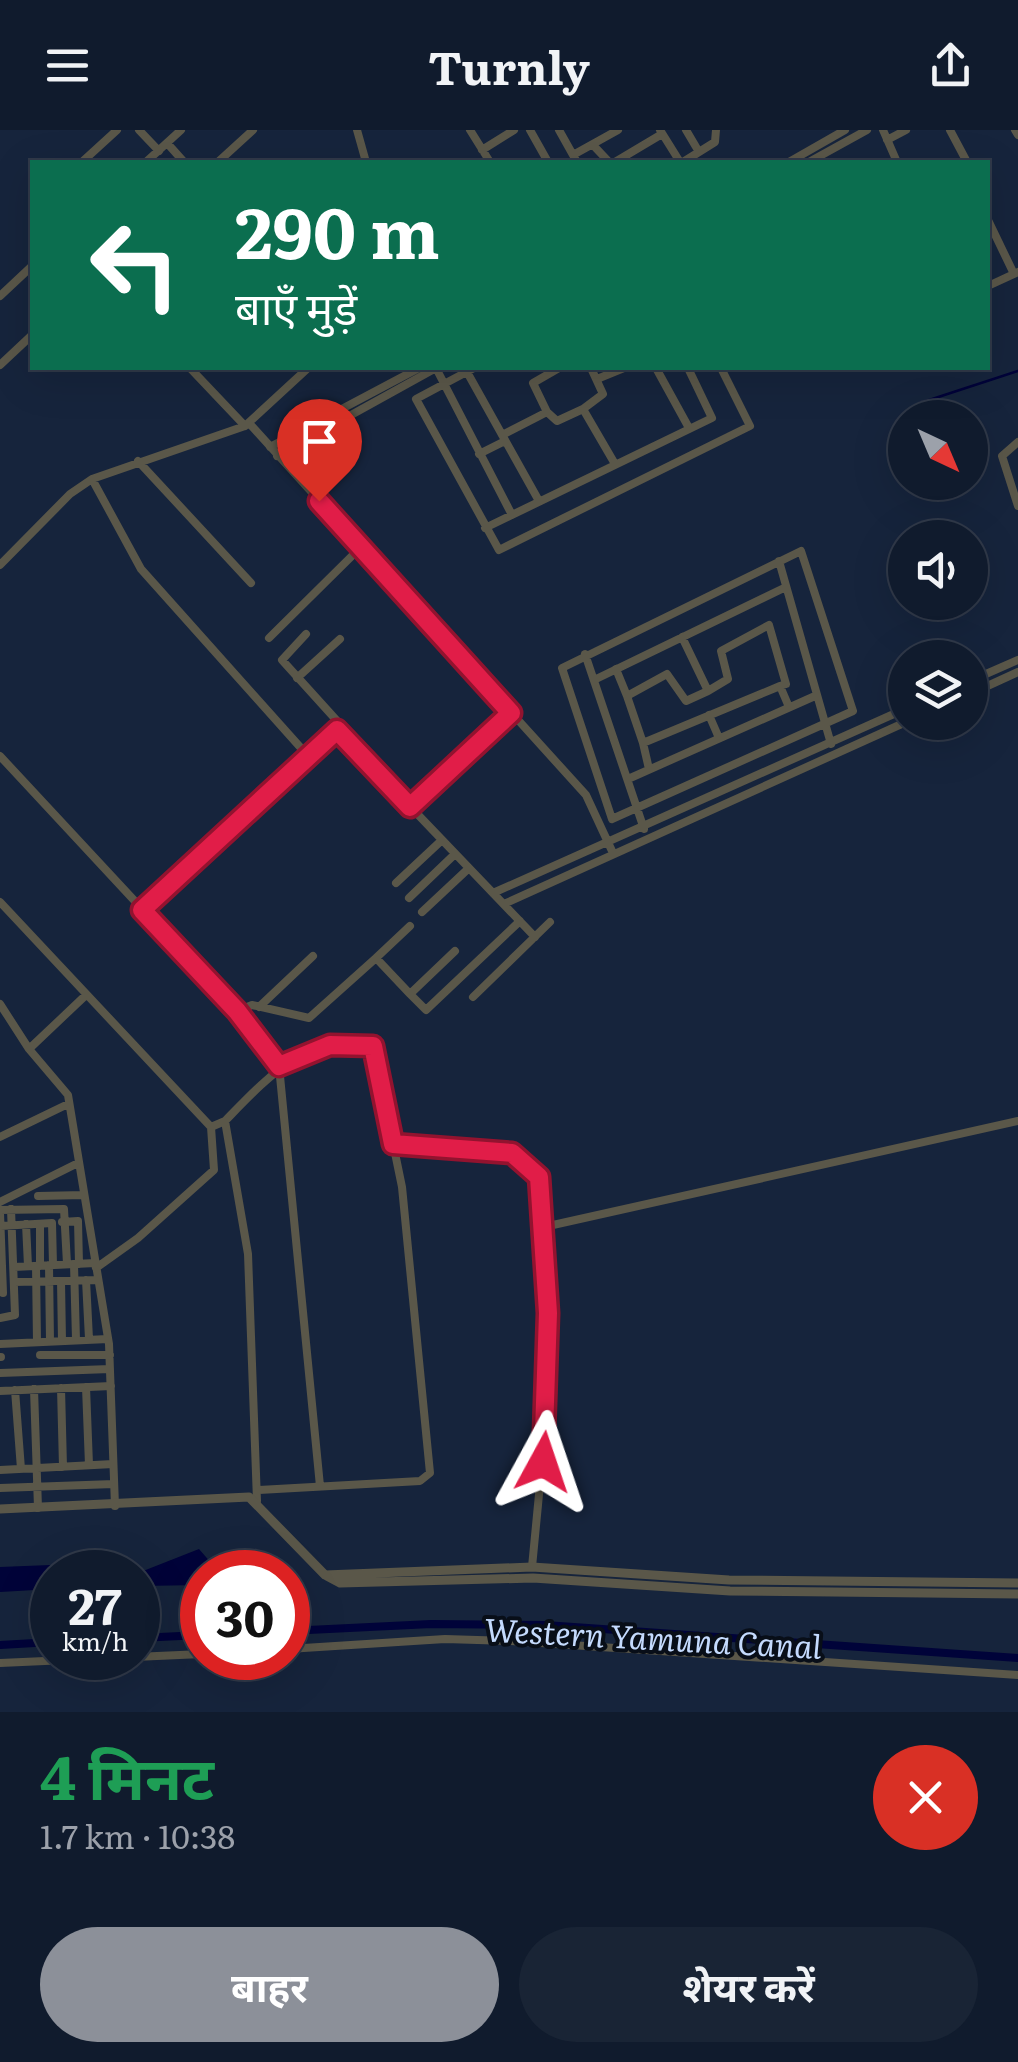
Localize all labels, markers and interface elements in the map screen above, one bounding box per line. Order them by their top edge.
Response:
text: Turnly [428,32,590,99]
icon: menu [40,38,95,93]
icon: share [923,38,978,93]
text: 290 m [235,177,440,281]
icon: left [70,200,200,330]
text: बाएँ मुड़ें [235,272,357,339]
pin [277,399,362,502]
north arrow [888,400,988,500]
map controls [888,400,988,740]
icon: arrive [292,414,347,469]
button: sound [888,520,988,620]
button: layers [888,640,988,740]
position arrow [491,1410,595,1514]
speed limit sign: 30 [180,1550,310,1680]
text: 27 [68,1566,122,1640]
water label: Western Yamuna Canal [483,1603,823,1669]
text: km/h [62,1622,128,1659]
text: 4 मिनट [40,1729,214,1818]
button: close [873,1745,978,1850]
text: 1.7 km · 10:38 [40,1811,235,1859]
button: बाहर [40,1927,499,2042]
button: शेयर करें [519,1927,978,2042]

